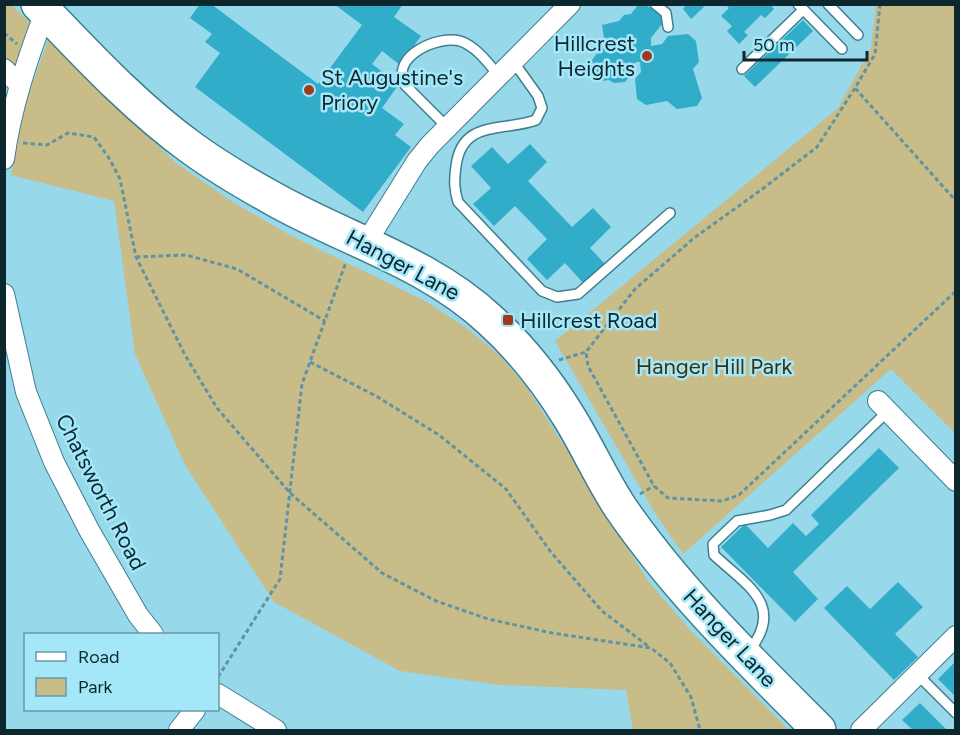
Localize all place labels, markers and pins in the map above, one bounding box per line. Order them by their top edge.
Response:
place label: Hillcrest Heights [554,30,635,82]
marker: Hillcrest Heights [640,49,654,63]
place label: St Augustine's Priory [321,64,463,116]
marker: St Augustine's Priory [302,83,316,97]
place label: Hillcrest Road [520,307,657,334]
marker: Hillcrest Road [501,313,515,327]

